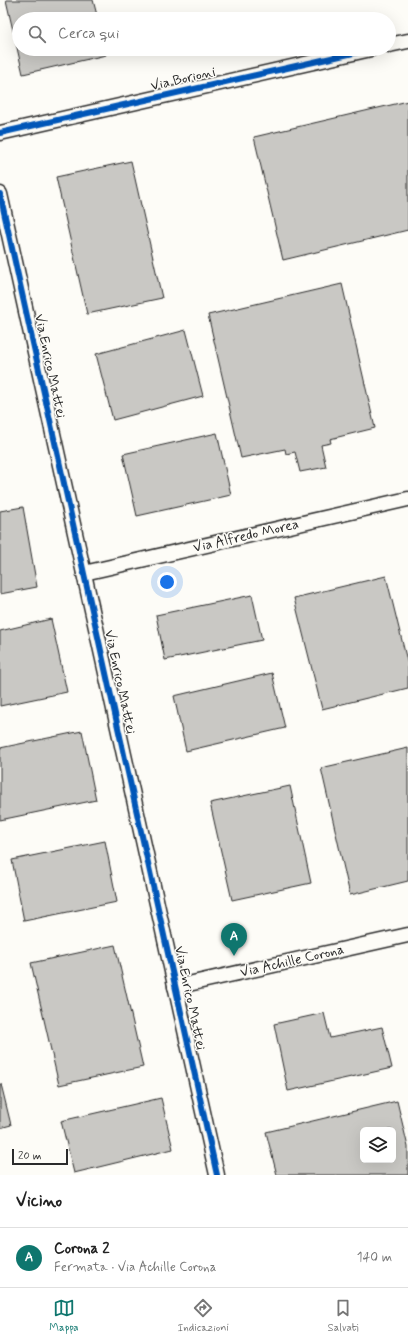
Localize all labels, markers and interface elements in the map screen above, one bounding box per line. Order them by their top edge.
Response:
search box [12,12,396,56]
icon: search [26,23,48,45]
text: Cerca qui [58,24,119,44]
street label: Via Borioni [149,63,217,95]
street label: Via Enrico Mattei [30,312,70,420]
street label: Via Alfredo Morea [191,515,301,557]
your location [157,572,177,592]
street label: Via Enrico Mattei [100,628,140,736]
pin: A [221,923,247,956]
street label: Via Achille Corona [238,940,346,982]
street label: Via Enrico Mattei [170,944,210,1052]
map controls [360,1127,396,1163]
button: layers [360,1127,396,1163]
scale bar [12,1147,68,1166]
text: 20 m [18,1149,41,1163]
text: Vicino [16,1190,62,1212]
text: Corona 2 [54,1239,110,1259]
text: A [25,1249,33,1266]
text: 140 m [357,1249,392,1266]
text: Fermata · Via Achille Corona [54,1259,216,1276]
tab: Mappa [49,1297,79,1335]
tab: Indicazioni [177,1297,229,1335]
tab: Salvati [328,1297,359,1335]

